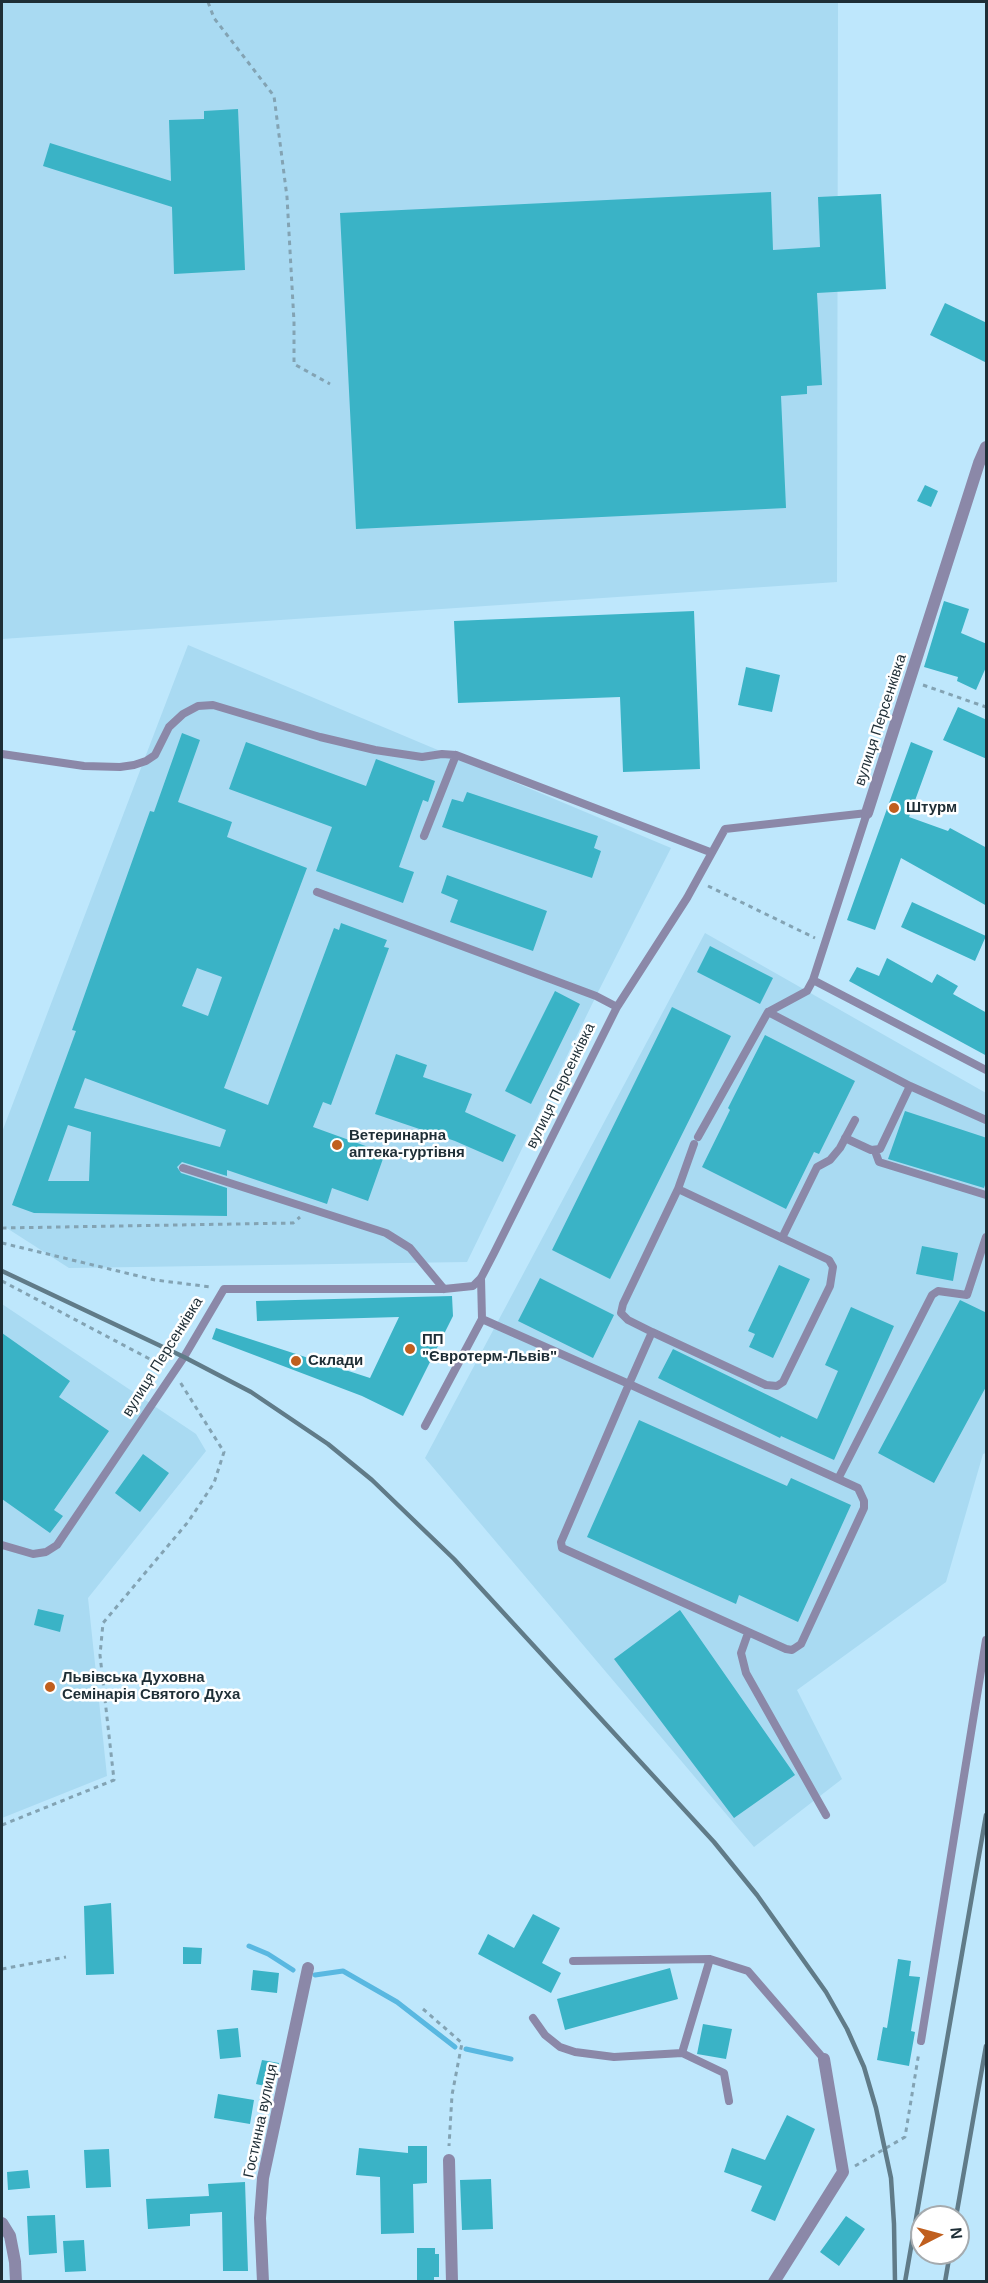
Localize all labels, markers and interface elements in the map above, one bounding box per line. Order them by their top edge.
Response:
street label: вулиця Персенківка [851,652,911,788]
place label: Штурм [906,799,957,817]
marker: Штурм [887,801,901,815]
street label: вулиця Персенківка [523,1020,599,1152]
place label: Ветеринарна аптека-гуртівня [349,1127,465,1162]
marker: Ветеринарна аптека-гуртівня [330,1138,344,1152]
street label: вулиця Персенківка [119,1294,207,1420]
place label: ПП "Євротерм-Львів" [422,1331,557,1366]
marker: ПП "Євротерм-Львів" [403,1342,417,1356]
place label: Склади [308,1352,363,1370]
marker: Склади [289,1354,303,1368]
place label: Львівська Духовна Семінарія Святого Духа [62,1669,240,1704]
marker: Львівська Духовна Семінарія Святого Духа [43,1680,57,1694]
street label: Гостинна вулиця [240,2062,282,2180]
north arrow [910,2205,970,2265]
text: N [947,2227,965,2240]

